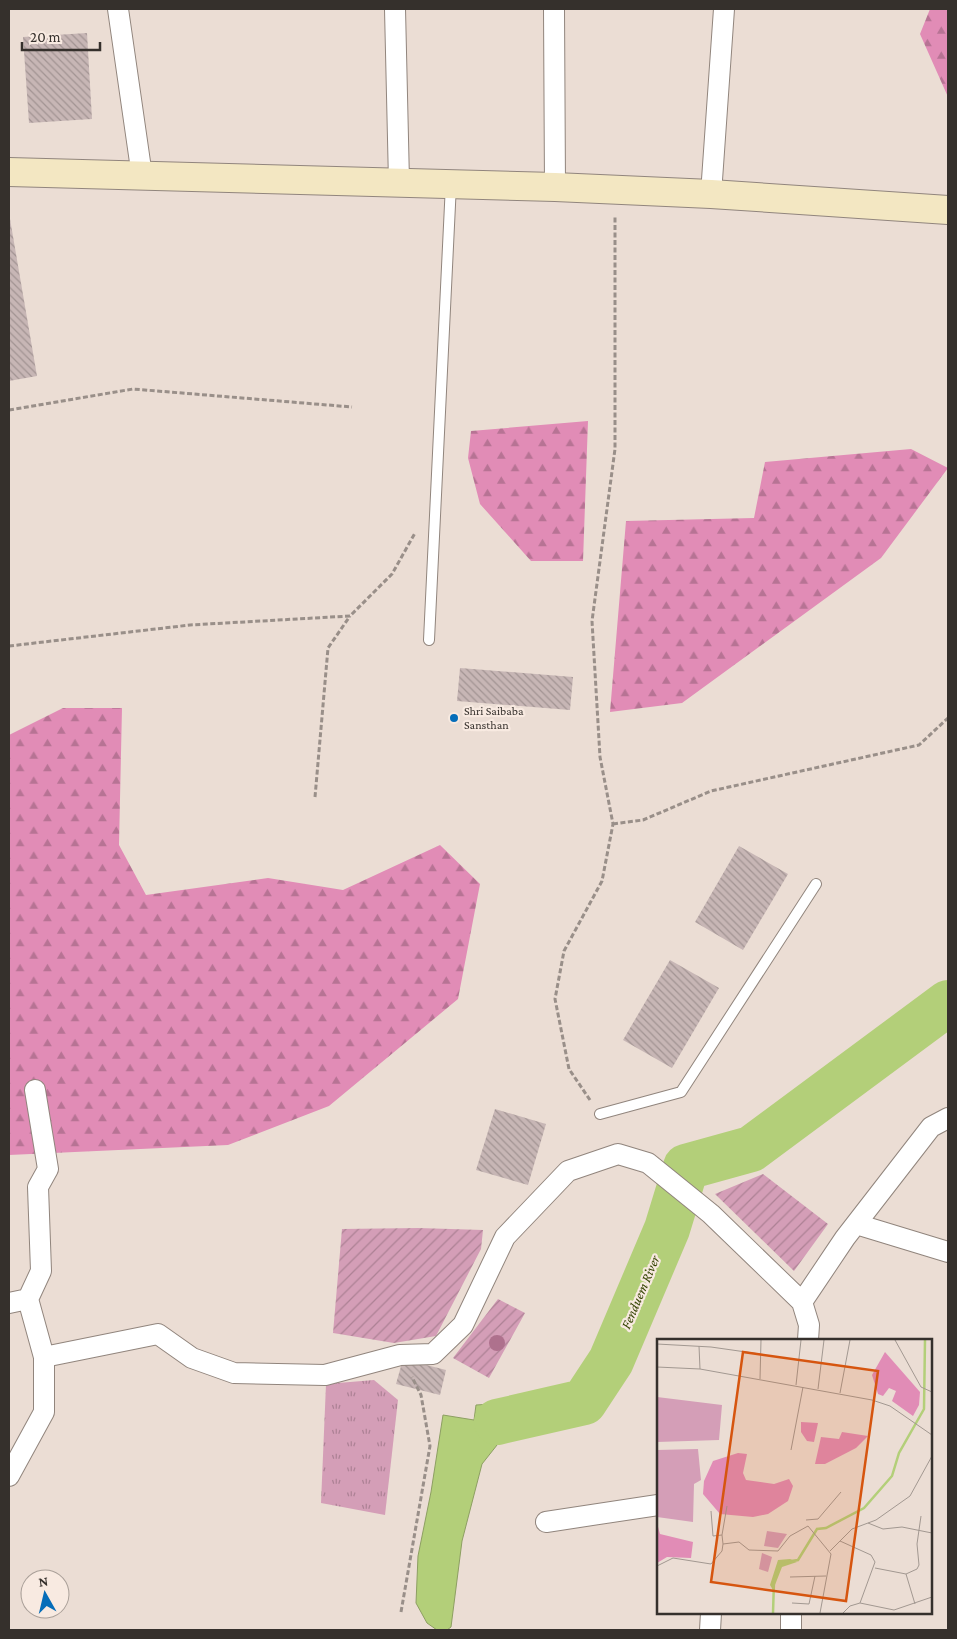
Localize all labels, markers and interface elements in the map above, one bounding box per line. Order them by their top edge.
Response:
scale bar [22,20,100,52]
text: 20 m [30,29,61,45]
place label: Shri Saibaba Sansthan [464,704,524,732]
marker: Shri Saibaba Sansthan [448,712,460,724]
water label: Fenduem River [617,1252,663,1331]
inset map [657,1339,932,1614]
north arrow [20,1569,70,1619]
text: N [37,1572,49,1590]

